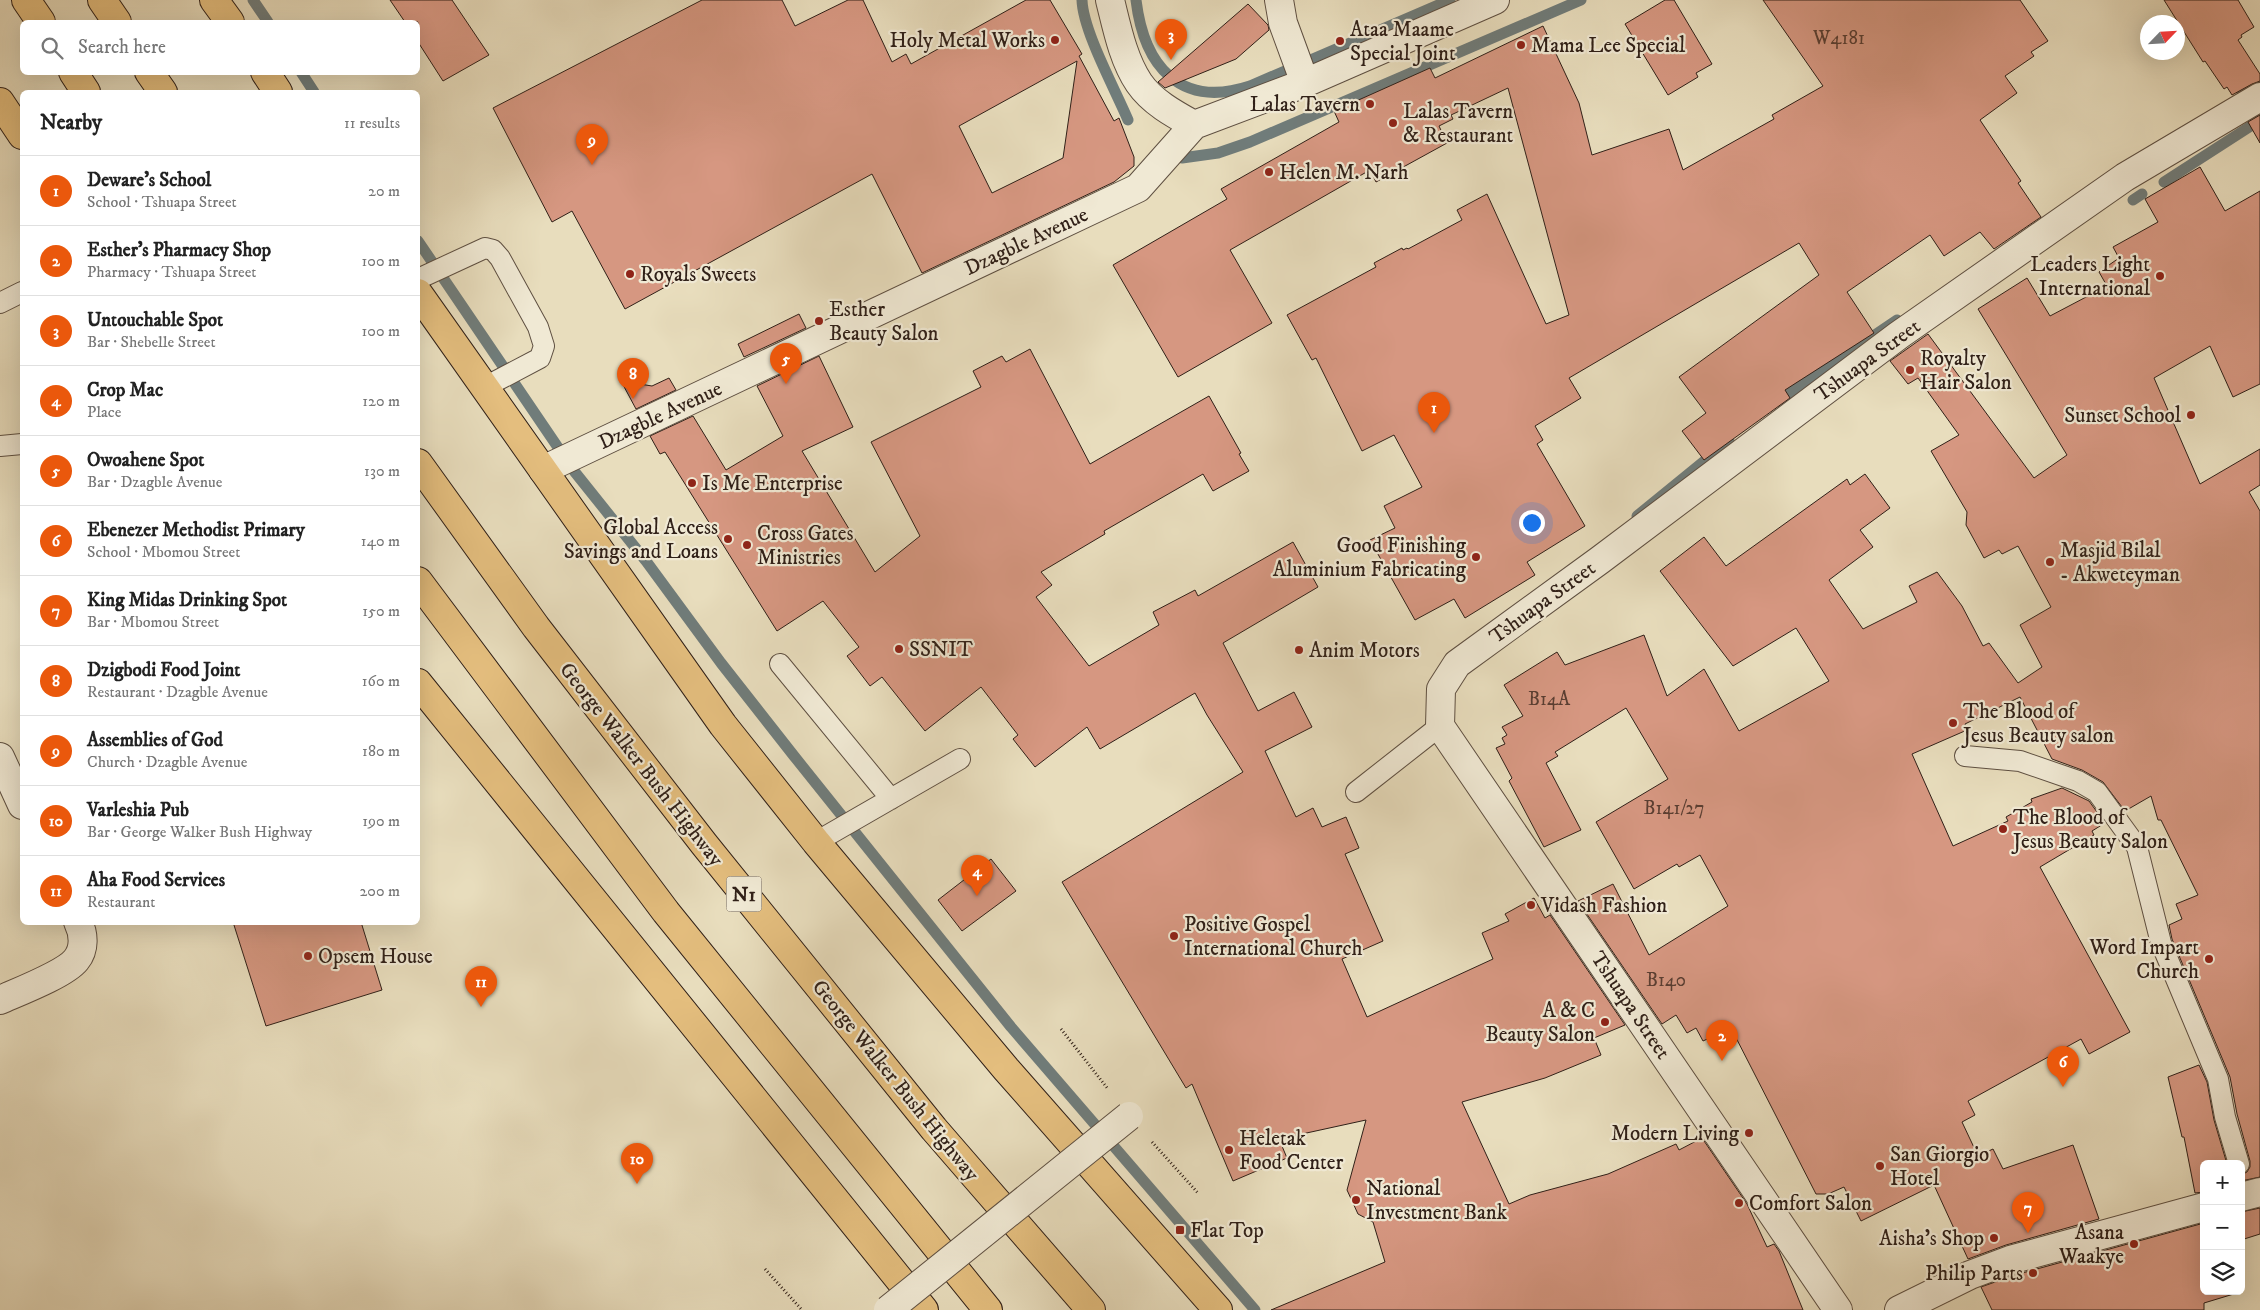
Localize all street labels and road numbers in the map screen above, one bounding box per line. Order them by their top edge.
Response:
street label: Dzagble Avenue [960,202,1093,282]
street label: Tshuapa Street [1809,313,1926,408]
street label: Dzagble Avenue [594,376,727,456]
street label: Tshuapa Street [1484,555,1601,650]
street label: George Walker Bush Highway [554,658,730,873]
road number: N1 [726,876,762,912]
street label: Tshuapa Street [1585,947,1676,1065]
street label: George Walker Bush Highway [806,975,985,1187]

